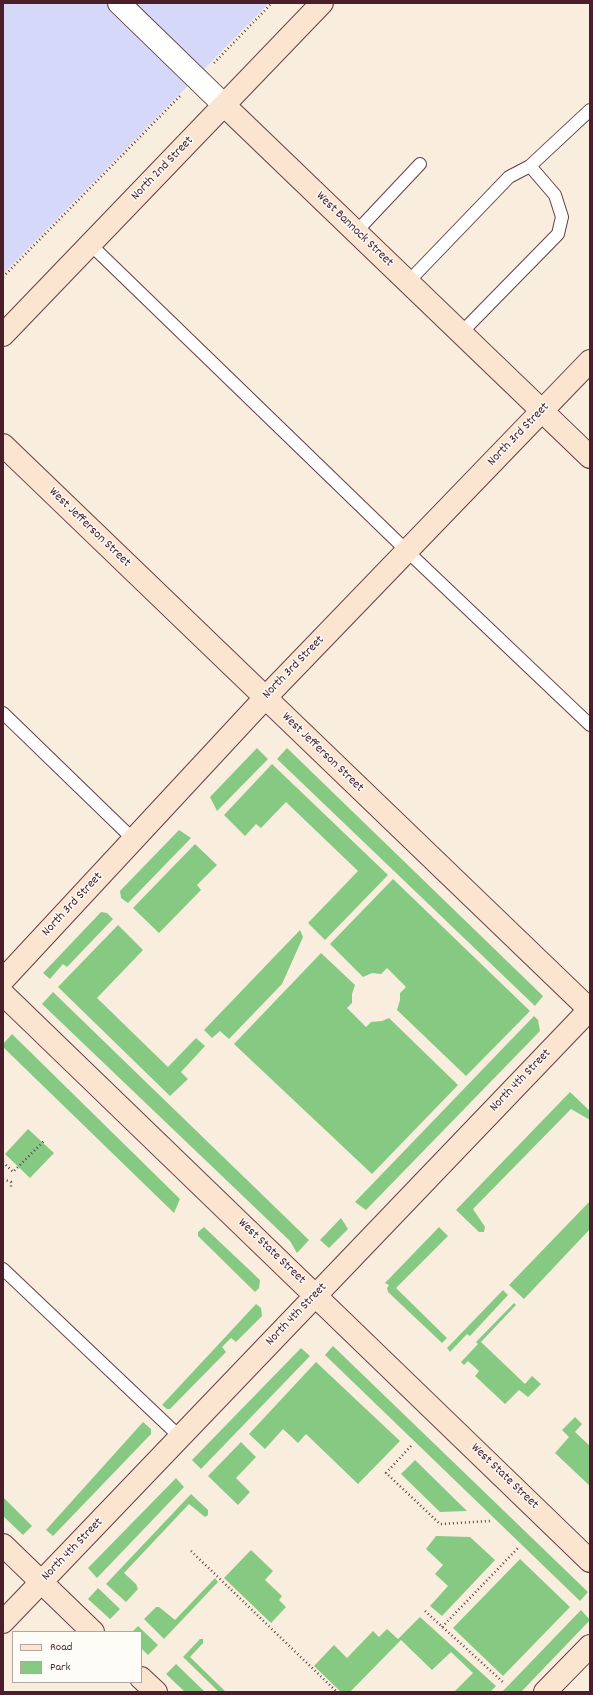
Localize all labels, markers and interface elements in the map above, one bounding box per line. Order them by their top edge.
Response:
street label: North 2nd Street [129,134,197,204]
street label: West Bannock Street [312,189,396,271]
street label: North 3rd Street [485,400,553,470]
street label: West Jefferson Street [45,485,133,571]
street label: North 3rd Street [260,633,328,703]
street label: West Jefferson Street [278,710,366,796]
street label: North 3rd Street [39,870,107,940]
street label: North 4th Street [487,1046,555,1116]
street label: West State Street [234,1216,308,1288]
street label: North 4th Street [263,1280,331,1350]
street label: West State Street [467,1441,541,1513]
street label: North 4th Street [39,1515,107,1585]
legend [12,1631,142,1683]
text: Road [50,1639,72,1656]
text: Park [50,1659,70,1676]

